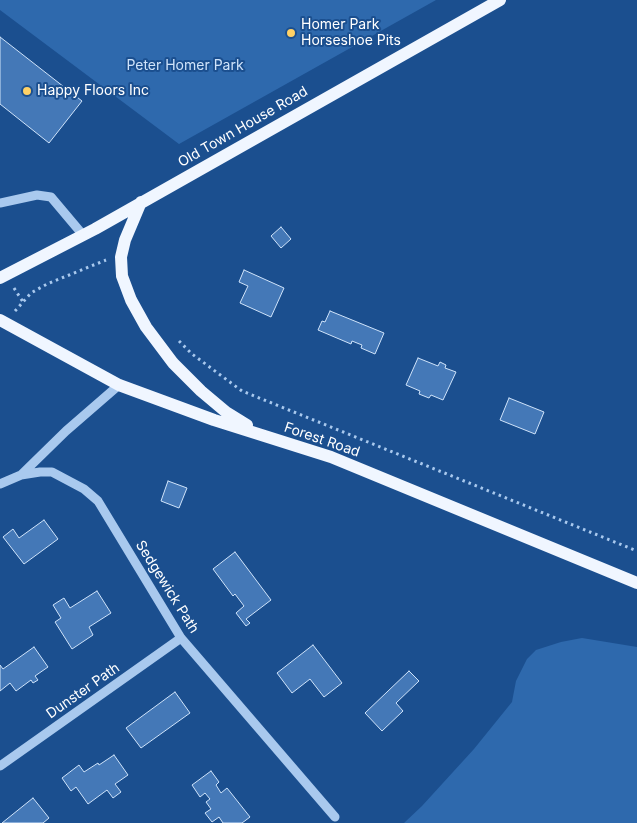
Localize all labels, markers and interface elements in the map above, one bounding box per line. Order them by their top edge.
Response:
place label: Homer Park Horseshoe Pits [301,17,401,49]
marker: Homer Park Horseshoe Pits [285,27,297,39]
park label: Peter Homer Park [126,58,244,74]
place label: Happy Floors Inc [37,83,149,99]
street label: Old Town House Road [175,83,311,171]
marker: Happy Floors Inc [21,85,33,97]
street label: Forest Road [282,419,362,461]
street label: Sedgewick Path [132,537,202,637]
street label: Dunster Path [43,660,123,722]

